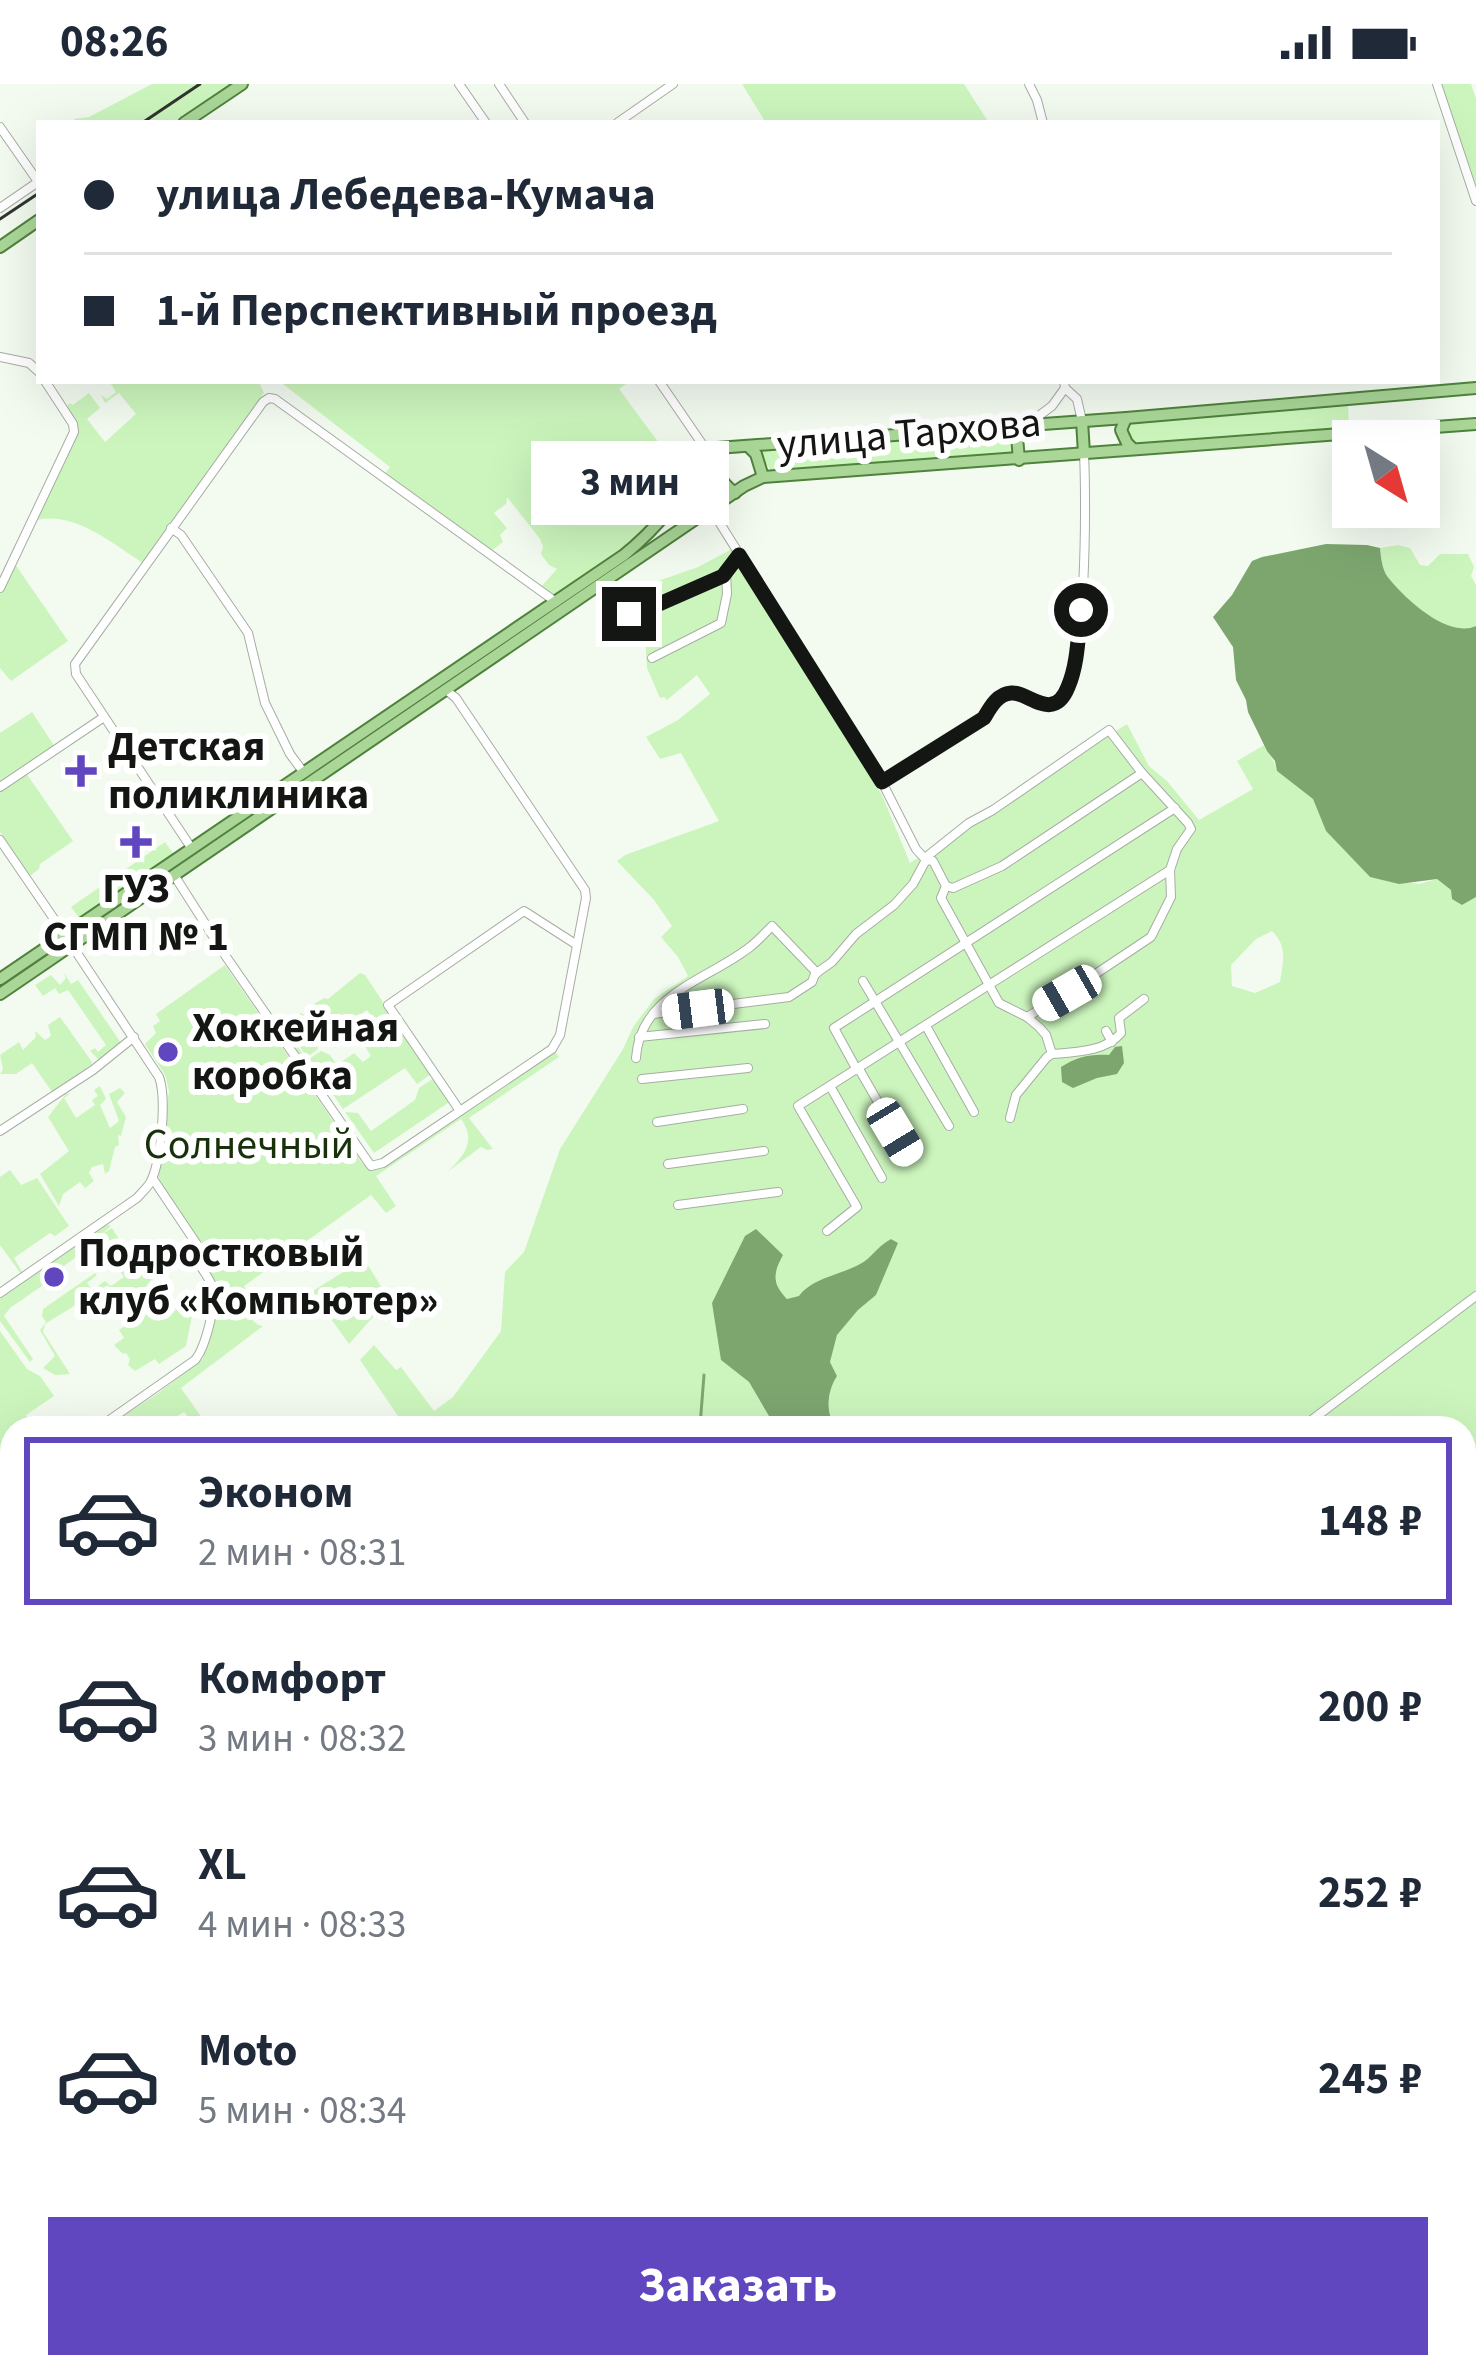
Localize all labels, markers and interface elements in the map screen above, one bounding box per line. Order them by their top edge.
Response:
text: 08:26 [60,10,169,74]
text: улица Лебедева-Кумача [156,163,656,227]
text: 1-й Перспективный проезд [156,279,717,343]
street label: улица Тархова [774,393,1044,475]
north arrow [1332,420,1440,528]
map controls [1332,420,1440,528]
callout: 3 мин [530,440,728,524]
text: 3 мин [580,455,680,511]
route start [1054,583,1108,637]
route end [602,587,656,641]
place label: Детская поликлиника [108,717,369,825]
marker: Детская поликлиника [65,755,97,787]
marker: ГУЗ СГМП № 1 [120,826,152,858]
place label: ГУЗ СГМП № 1 [43,859,229,967]
car [1027,959,1107,1027]
car [660,987,736,1031]
place label: Хоккейная коробка [192,998,399,1106]
marker: Хоккейная коробка [155,1039,181,1065]
car [861,1092,929,1172]
park label: Солнечный [144,1115,354,1175]
place label: Подростковый клуб «Компьютер» [78,1223,438,1331]
marker: Подростковый клуб «Компьютер» [41,1264,67,1290]
text: Эконом [198,1461,354,1525]
icon: car [54,1467,162,1575]
text: 148 ₽ [1318,1489,1422,1553]
text: 2 мин · 08:31 [198,1525,406,1581]
text: Комфорт [198,1647,386,1711]
icon: car [54,1653,162,1761]
text: 200 ₽ [1318,1675,1422,1739]
text: 3 мин · 08:32 [198,1711,406,1767]
text: XL [198,1833,247,1897]
icon: car [54,1839,162,1947]
text: 252 ₽ [1318,1861,1422,1925]
text: 4 мин · 08:33 [198,1897,406,1953]
text: Moto [198,2019,297,2083]
icon: car [54,2025,162,2133]
text: 245 ₽ [1318,2047,1422,2111]
text: 5 мин · 08:34 [198,2083,406,2139]
button: Заказать [48,2217,1428,2355]

